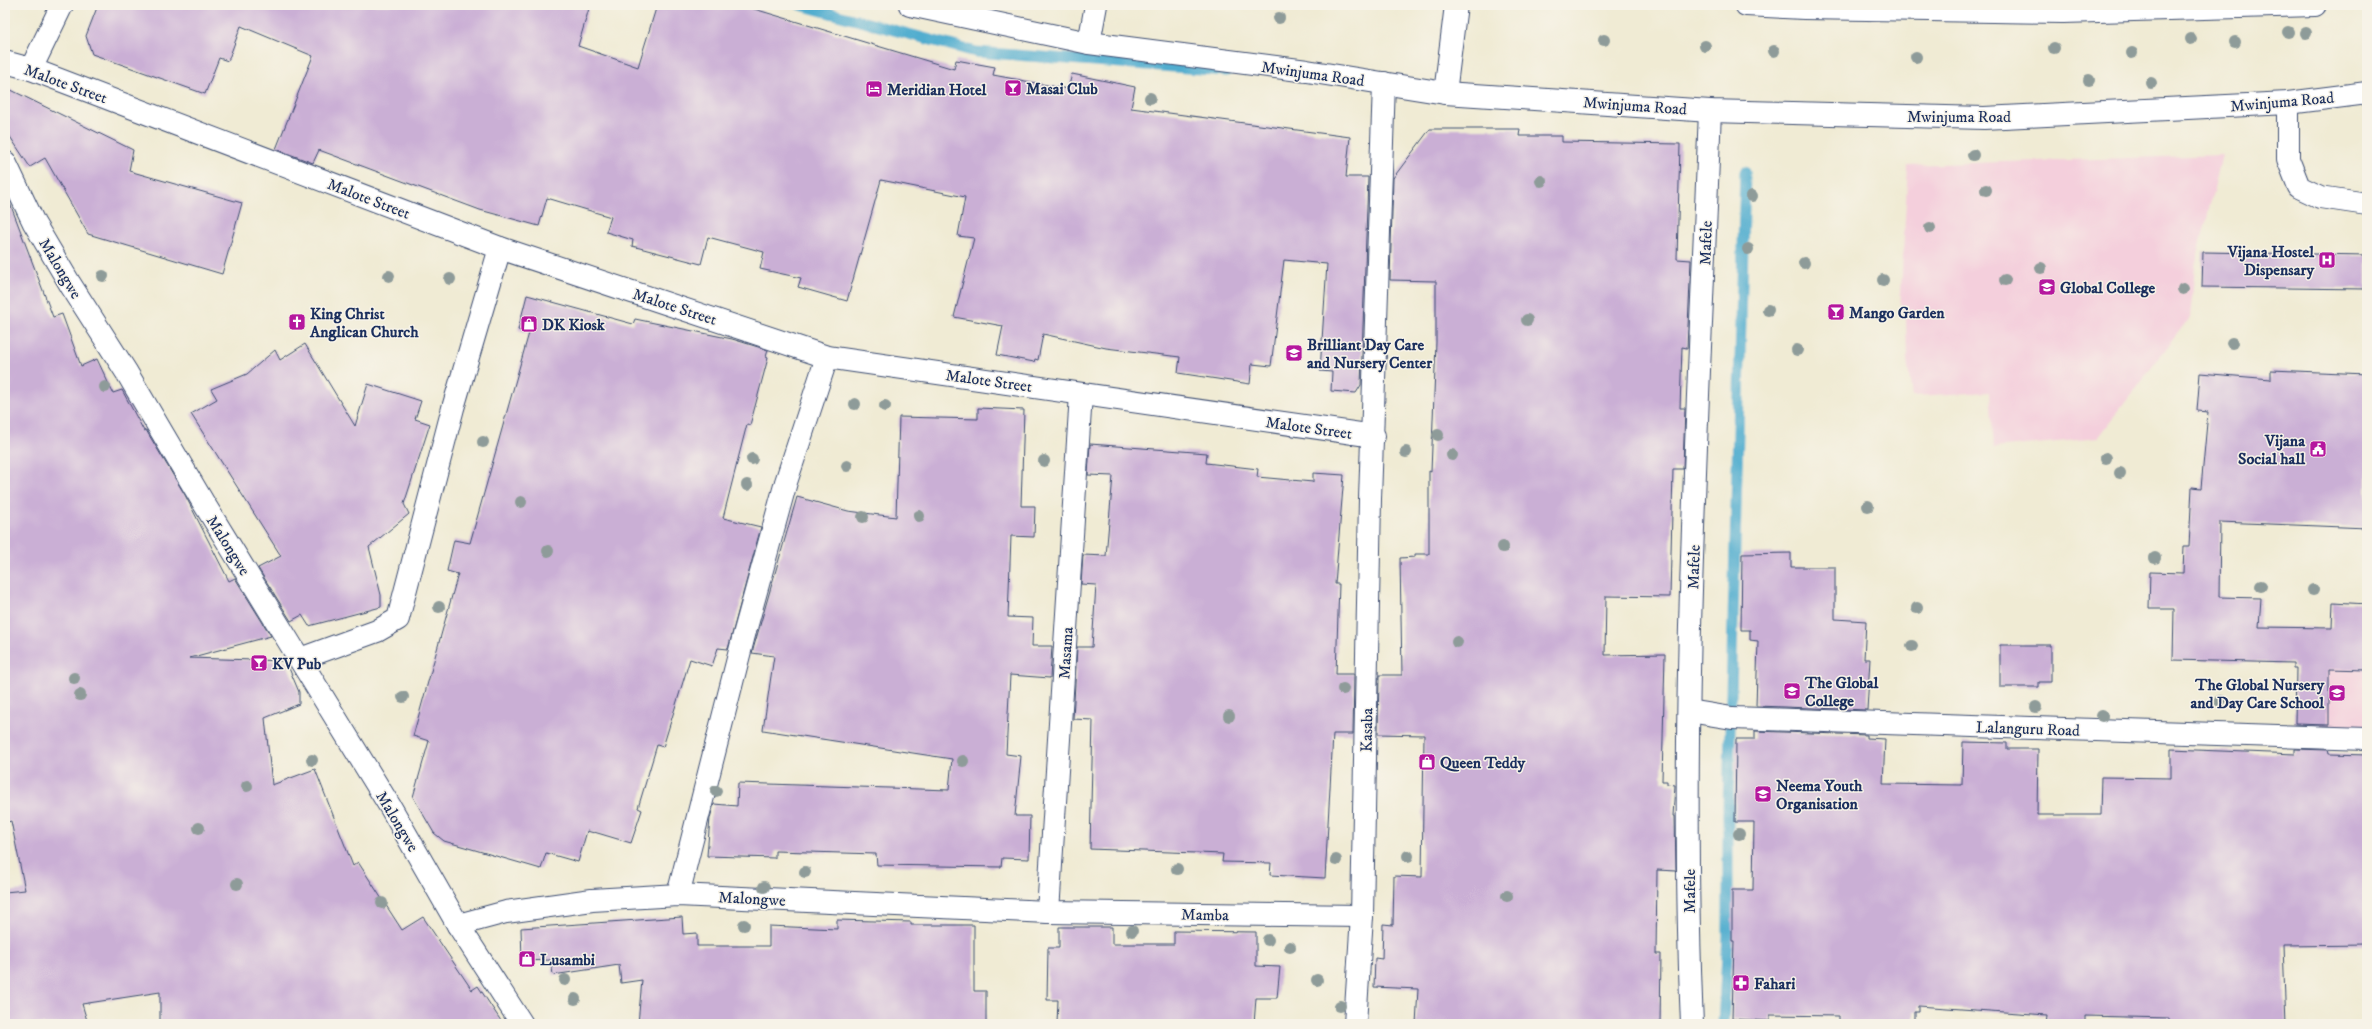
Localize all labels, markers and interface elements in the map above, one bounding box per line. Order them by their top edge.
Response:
street label: Mwinjuma Road [1260,57,1366,91]
street label: Malote Street [21,60,110,108]
bar icon: Masai Club [1003,78,1023,98]
hotel icon: Meridian Hotel [864,79,884,99]
place label: Masai Club [1026,79,1098,99]
place label: Meridian Hotel [887,80,988,100]
street label: Mwinjuma Road [2229,88,2335,116]
street label: Mwinjuma Road [1582,92,1688,120]
street label: Mwinjuma Road [1907,107,2011,127]
street label: Malote Street [324,174,413,224]
street label: Mafele [1695,220,1717,266]
street label: Malongwe [34,235,86,303]
place label: Vijana Hostel Dispensary [2227,242,2315,280]
hospital icon: Vijana Hostel Dispensary [2317,250,2337,270]
school or university icon: Global College [2037,277,2057,297]
place label: Global College [2060,278,2156,298]
street label: Malote Street [630,284,719,330]
bar icon: Mango Garden [1826,302,1846,322]
place label: Mango Garden [1849,303,1945,323]
place label: King Christ Anglican Church [309,304,419,342]
church icon: King Christ Anglican Church [287,312,307,332]
shop icon: DK Kiosk [519,314,539,334]
place label: DK Kiosk [542,315,606,335]
place label: Brilliant Day Care and Nursery Center [1307,335,1433,373]
school or university icon: Brilliant Day Care and Nursery Center [1284,343,1304,363]
street label: Malote Street [944,365,1033,397]
street label: Malote Street [1264,412,1353,444]
place label: Vijana Social hall [2238,431,2306,469]
public building icon: Vijana Social hall [2308,439,2328,459]
street label: Malongwe [202,512,255,580]
street label: Mafele [1683,544,1705,590]
street label: Masama [1054,626,1078,680]
bar icon: KV Pub [249,653,269,673]
place label: KV Pub [272,654,322,674]
place label: The Global College [1804,673,1880,711]
place label: The Global Nursery and Day Care School [2190,675,2325,713]
school or university icon: The Global College [1782,681,1802,701]
school or university icon: The Global Nursery and Day Care School [2327,683,2347,703]
street label: Kasaba [1357,707,1377,752]
street label: Lalanguru Road [1976,717,2080,741]
shop icon: Queen Teddy [1417,752,1437,772]
place label: Queen Teddy [1440,753,1526,773]
place label: Neema Youth Organisation [1776,776,1863,814]
school or university icon: Neema Youth Organisation [1753,784,1773,804]
street label: Malongwe [371,788,423,856]
street label: Mafele [1680,868,1700,913]
street label: Malongwe [718,887,786,911]
street label: Mamba [1181,905,1229,925]
shop icon: Lusambi [517,949,537,969]
place label: Lusambi [540,950,595,970]
pharmacy icon: Fahari [1731,973,1751,993]
place label: Fahari [1754,974,1795,994]

